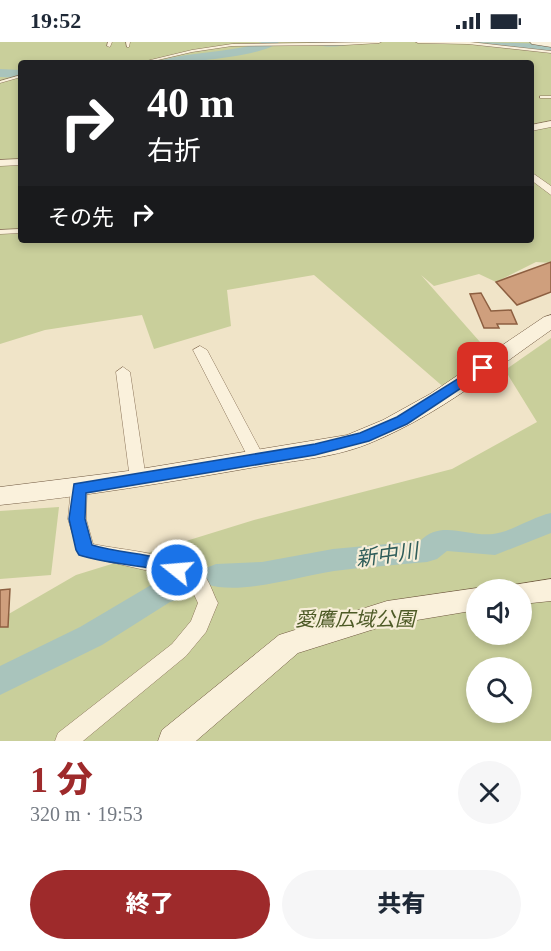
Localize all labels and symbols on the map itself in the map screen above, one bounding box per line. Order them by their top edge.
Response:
pin [457,342,508,393]
position arrow [145,538,209,602]
water label: 新中川 [354,538,422,571]
park label: 愛鷹広域公園 [295,608,418,630]

